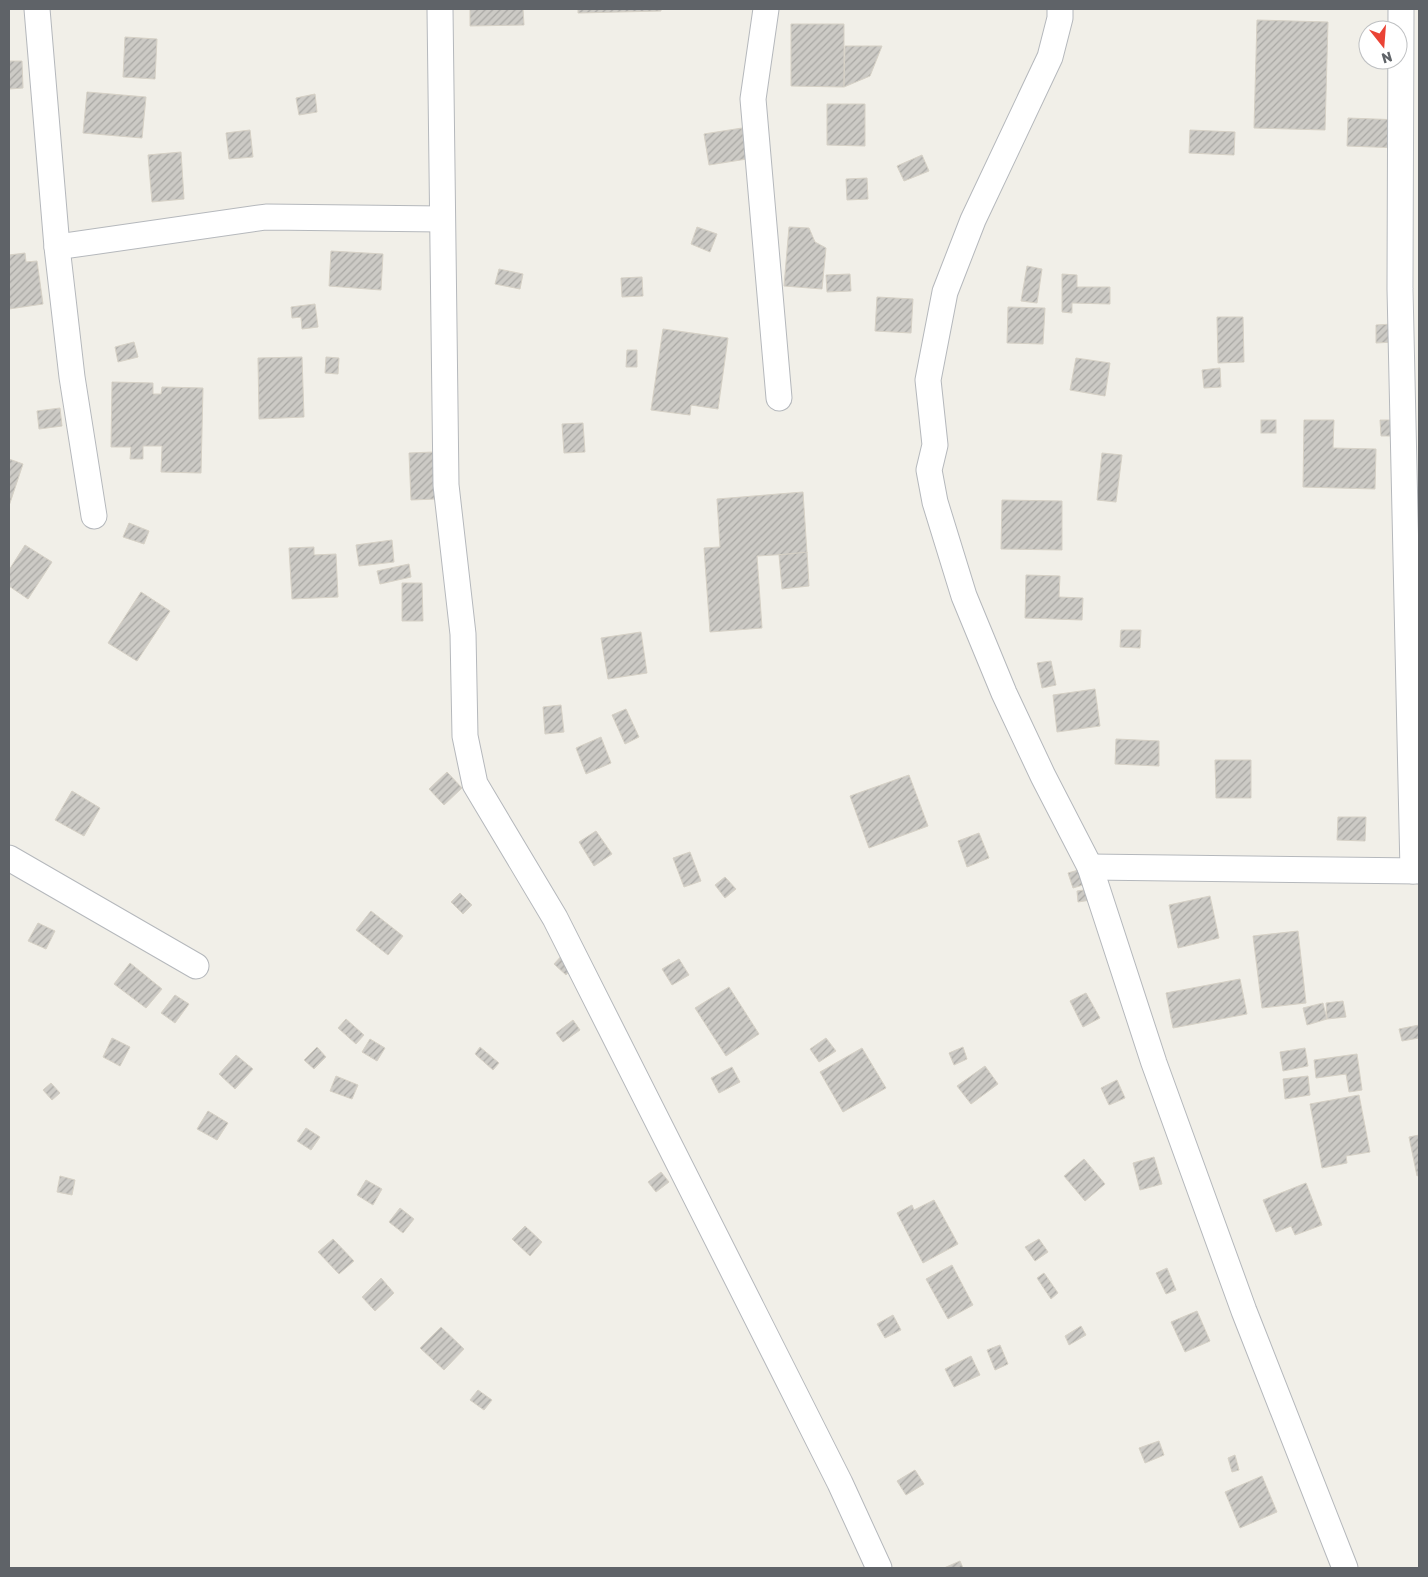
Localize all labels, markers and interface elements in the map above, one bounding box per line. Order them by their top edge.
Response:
north arrow [1358,20,1408,70]
text: N [1379,47,1394,67]

